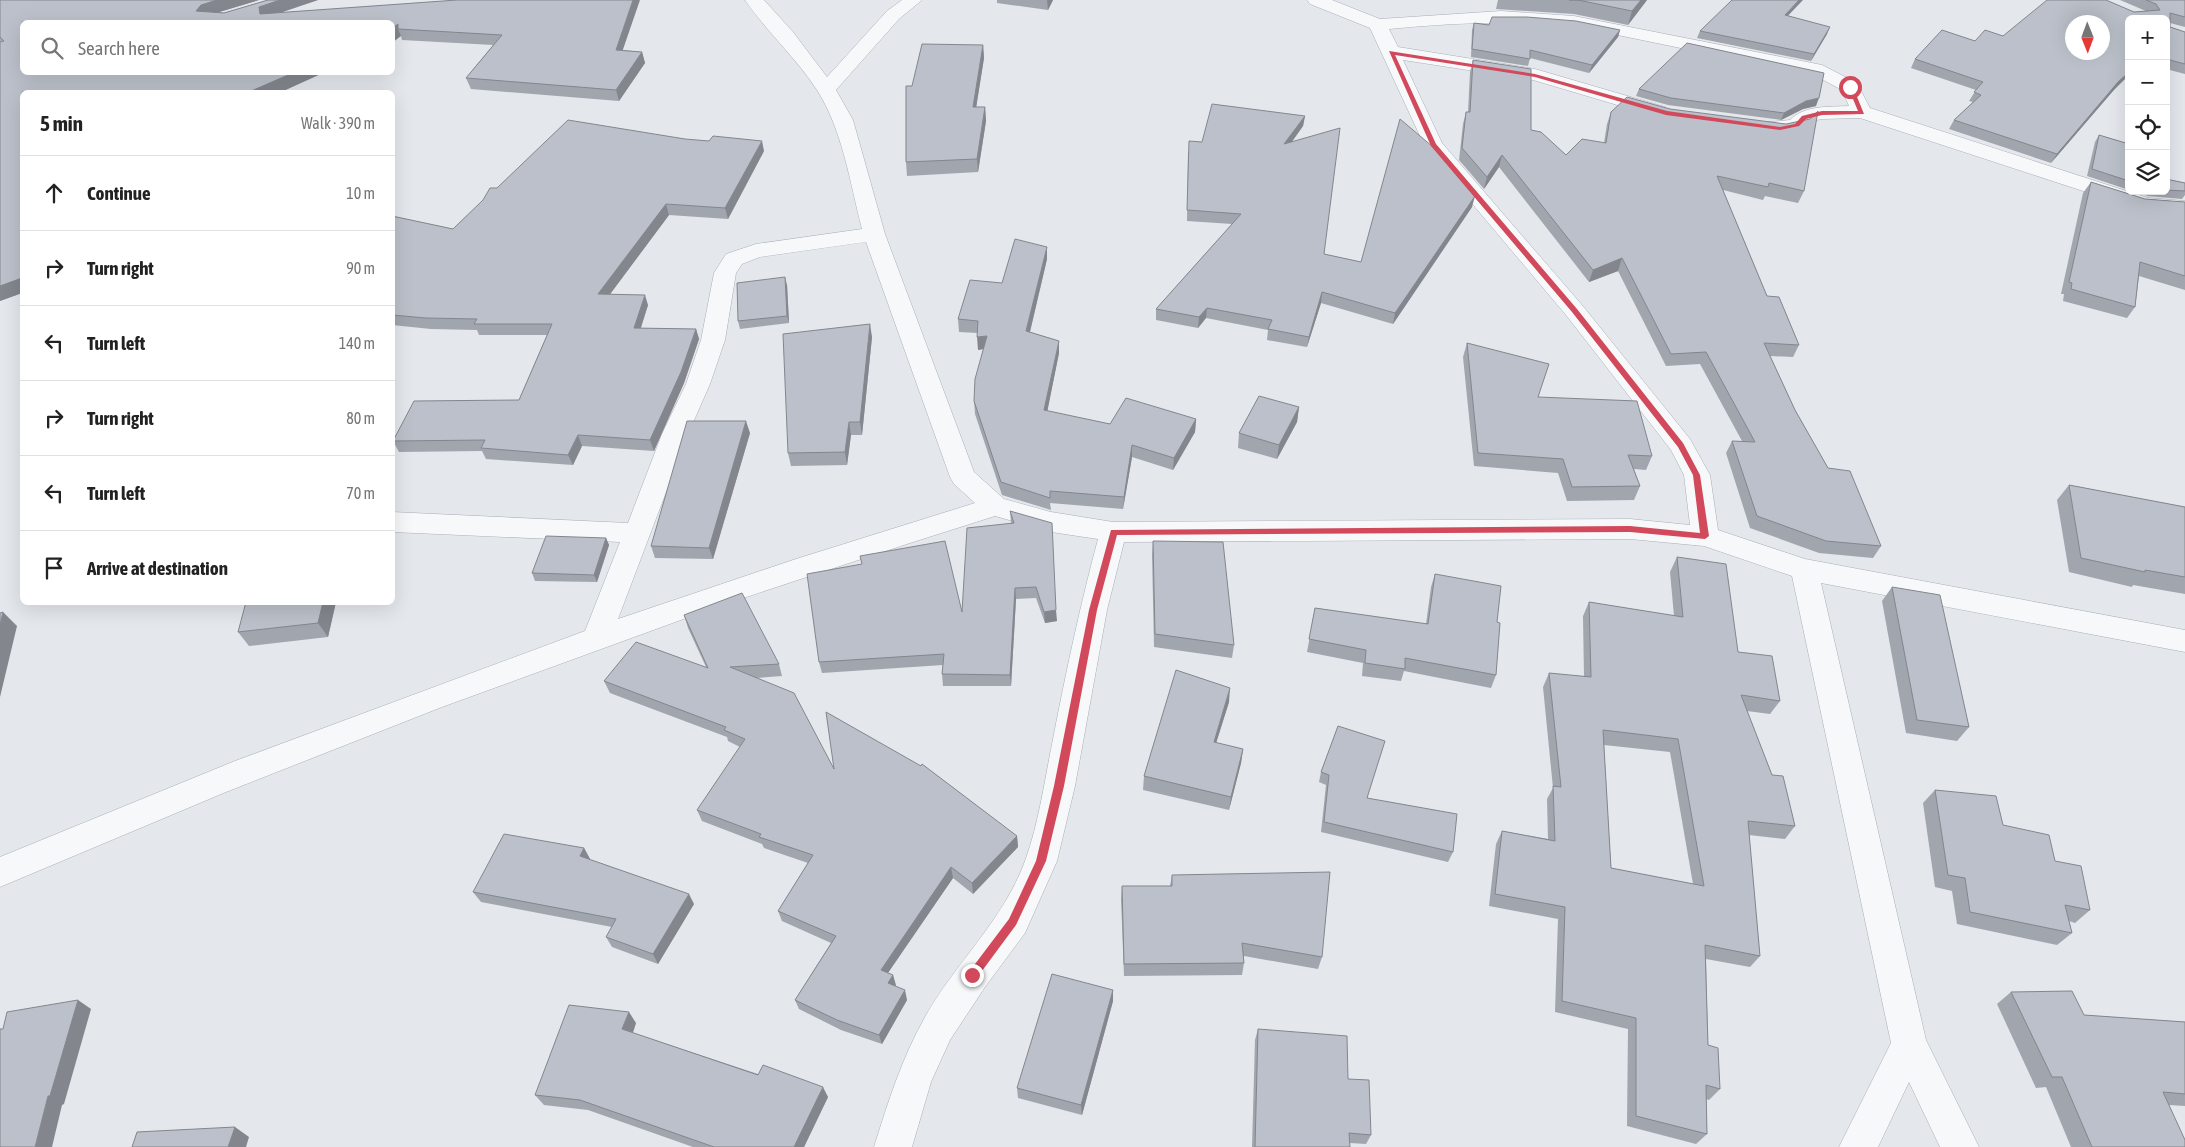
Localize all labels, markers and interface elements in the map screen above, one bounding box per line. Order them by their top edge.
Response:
north arrow [2065,15,2110,60]
map controls [2125,15,2170,195]
button: + [2125,15,2170,60]
search box [20,20,395,75]
icon: search [38,34,66,62]
text: Search here [78,37,160,59]
button: − [2125,60,2170,105]
route start [1839,76,1862,99]
button: locate [2125,105,2170,150]
text: 5 min [40,111,83,135]
text: Walk · 390 m [301,114,375,132]
button: layers [2125,150,2170,195]
icon: ahead [40,179,68,207]
text: Continue [87,182,151,204]
text: 10 m [346,184,375,202]
icon: right [40,254,68,282]
text: Turn right [87,257,154,279]
text: 90 m [346,259,375,277]
icon: left [40,329,68,357]
text: Turn left [87,332,145,354]
text: 140 m [339,334,375,352]
icon: right [40,404,68,432]
text: Turn right [87,407,154,429]
text: 80 m [346,409,375,427]
icon: left [40,479,68,507]
text: Turn left [87,482,145,504]
text: 70 m [346,484,375,502]
icon: arrive [40,554,68,582]
text: Arrive at destination [87,557,228,579]
route end [961,964,984,987]

